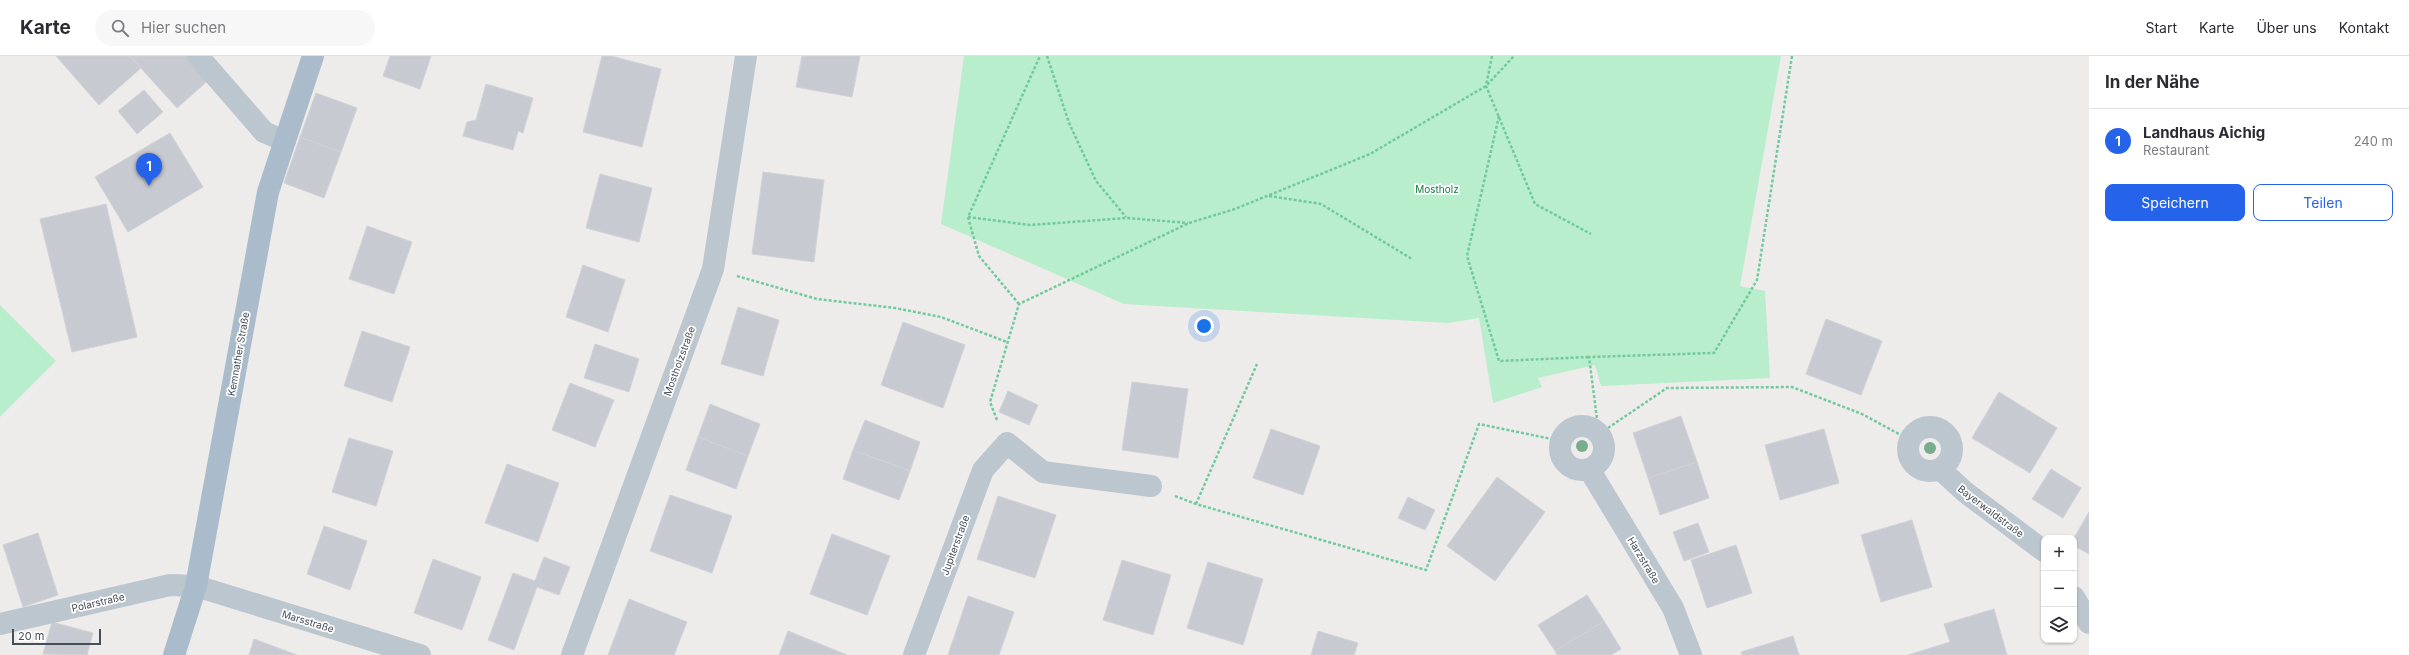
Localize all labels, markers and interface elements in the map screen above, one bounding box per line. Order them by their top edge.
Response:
search box [95,10,375,46]
text: Karte [20,16,71,39]
icon: search [109,17,131,39]
text: Hier suchen [141,18,226,37]
text: Start [2145,19,2177,36]
text: Karte [2199,19,2234,36]
text: Über uns [2256,19,2317,36]
text: Kontakt [2339,19,2389,36]
text: In der Nähe [2105,72,2200,92]
text: Landhaus Aichig [2143,123,2265,142]
text: 1 [2115,133,2121,149]
text: 240 m [2354,133,2393,149]
text: Restaurant [2143,142,2209,158]
pin: 1 [136,153,162,186]
park label: Mostholz [1415,183,1459,195]
button: Speichern [2105,184,2245,221]
button: Teilen [2253,184,2393,221]
street label: Kemnather Straße [225,311,251,397]
your location [1194,316,1214,336]
street label: Mostholzstraße [661,324,697,398]
street label: Bayerwaldstraße [1956,482,2026,540]
street label: Jupiterstraße [939,513,971,577]
street label: Harzstraße [1625,535,1663,586]
map controls [2041,535,2077,643]
button: + [2041,535,2077,571]
button: − [2041,571,2077,607]
street label: Polarstraße [70,590,126,614]
street label: Marsstraße [281,607,336,635]
button: layers [2041,607,2077,643]
scale bar [12,627,101,646]
text: 20 m [18,629,44,643]

